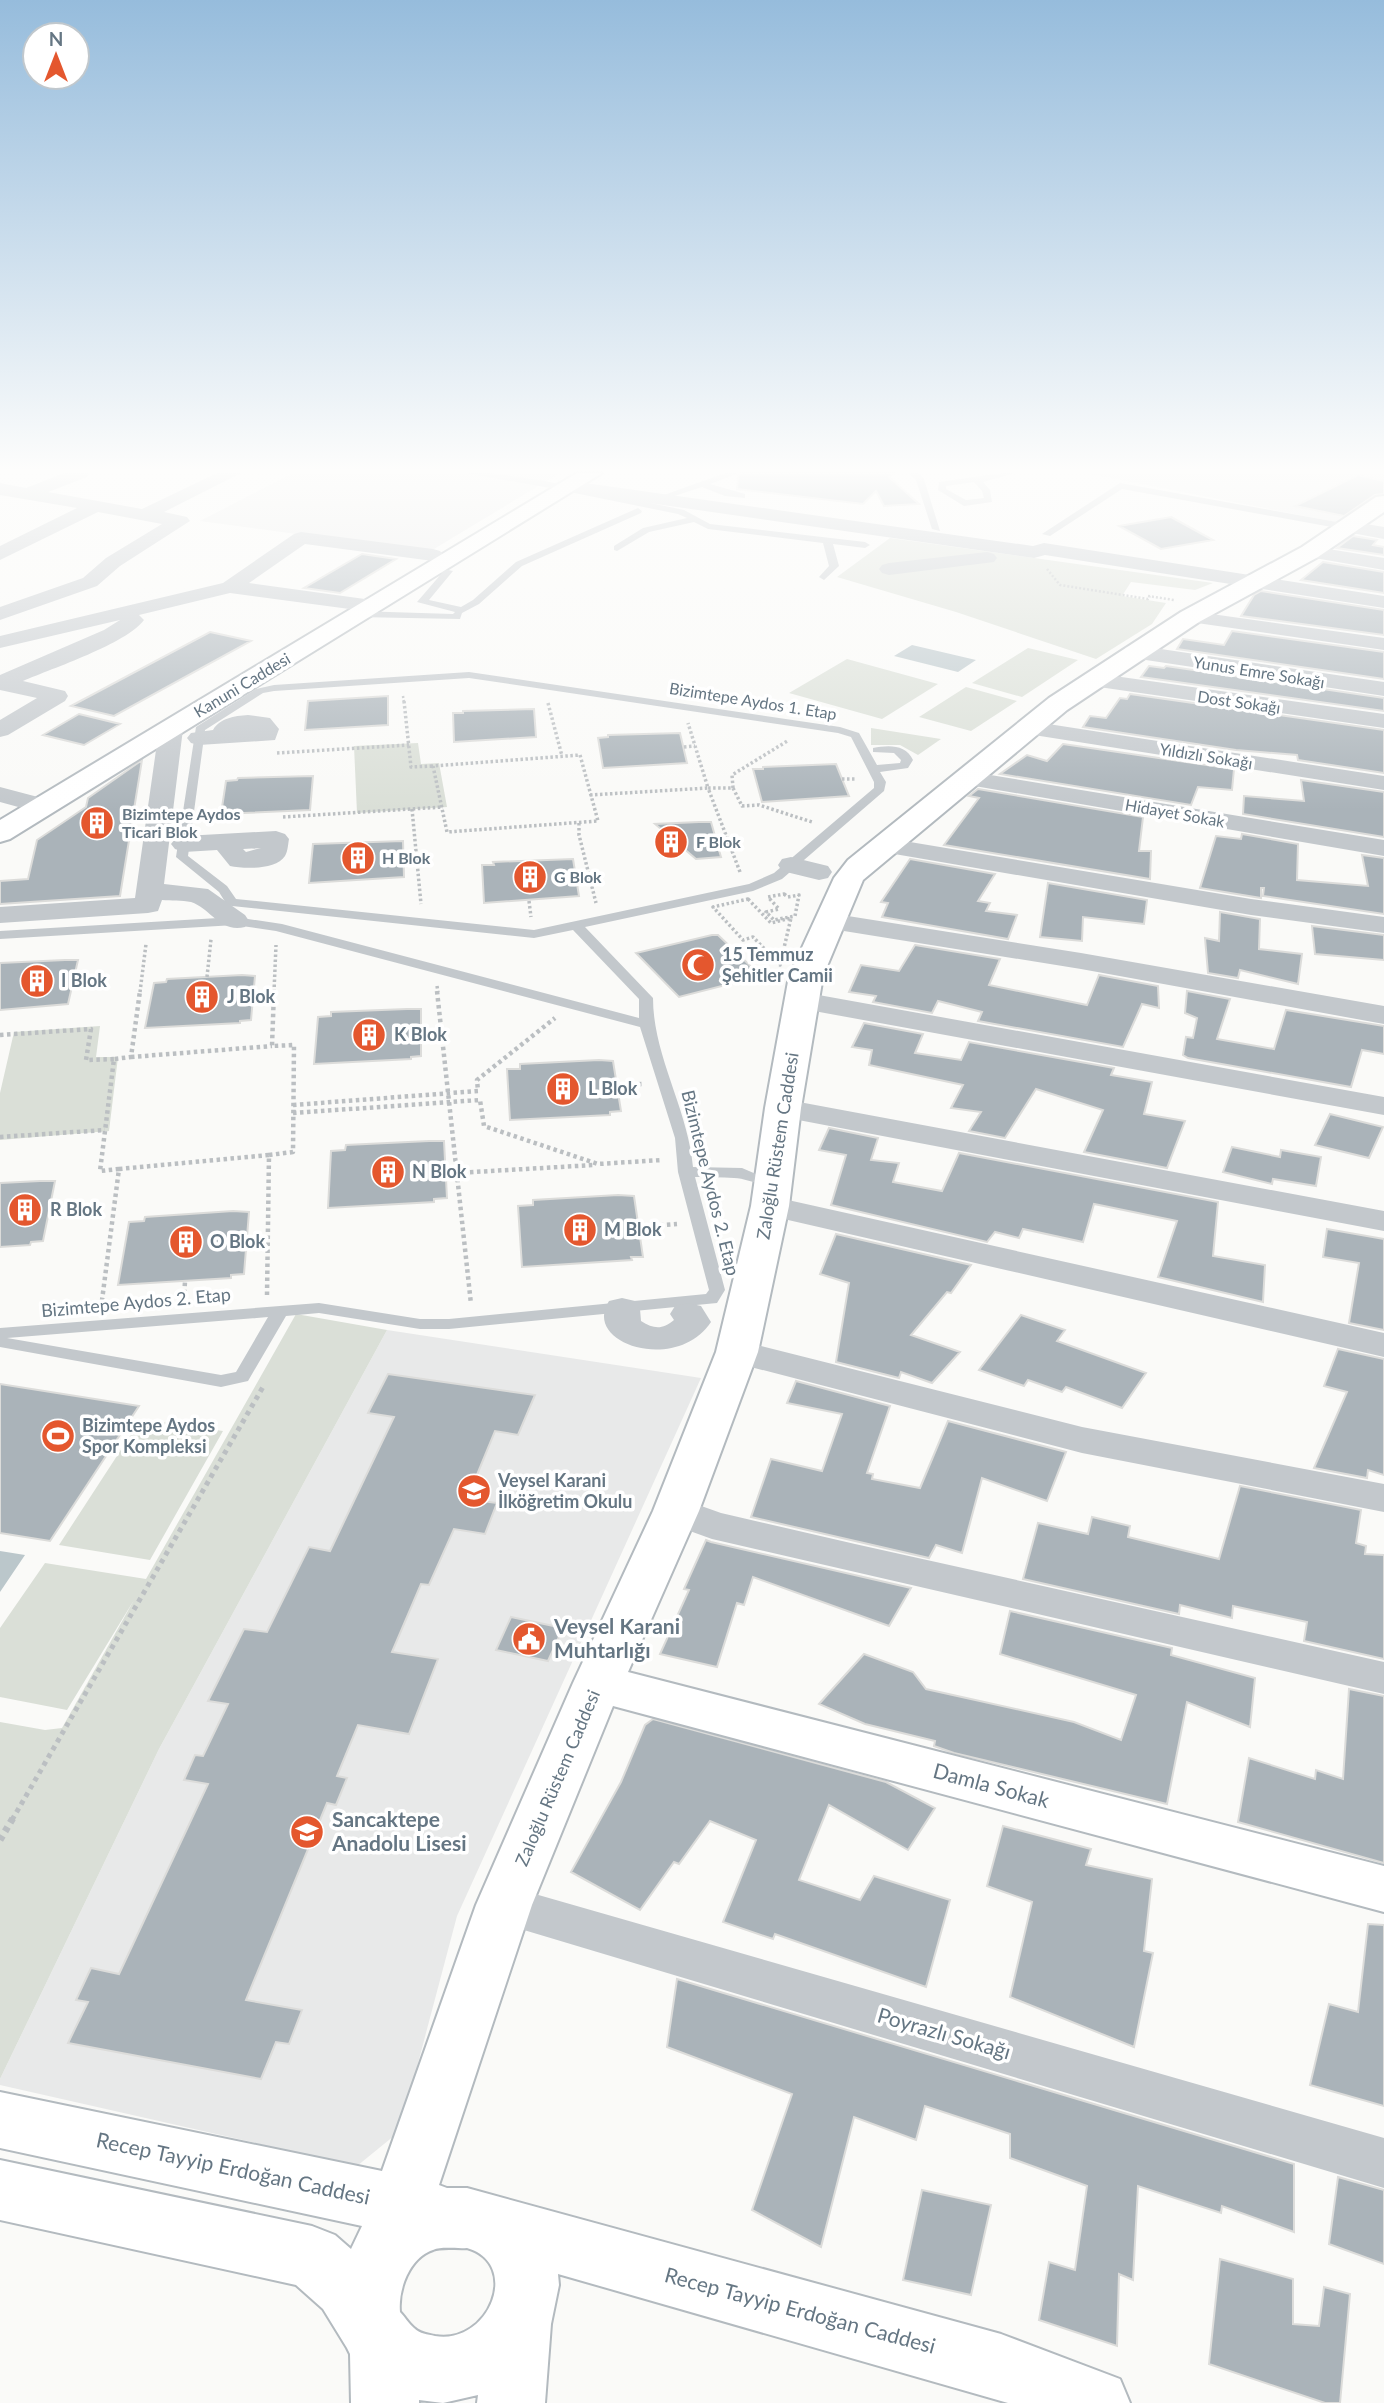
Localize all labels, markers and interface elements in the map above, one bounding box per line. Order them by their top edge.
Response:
north arrow [21,21,91,91]
text: N [49,27,63,50]
street label: Kanuni Caddesi [190,648,293,721]
street label: Yunus Emre Sokağı [1192,652,1326,691]
street label: Bizimtepe Aydos 1. Etap [668,678,838,723]
street label: Dost Sokağı [1196,686,1282,717]
street label: Yıldızlı Sokağı [1158,739,1254,772]
street label: Hidayet Sokak [1124,794,1227,831]
building icon: Bizimtepe Aydos Ticari Blok [78,804,116,842]
place label: Bizimtepe Aydos Ticari Blok [122,804,240,841]
building icon: F Blok [652,823,690,861]
place label: F Blok [696,832,741,851]
building icon: H Blok [339,839,377,877]
place label: H Blok [382,848,431,867]
building icon: G Blok [511,858,549,896]
place label: G Blok [554,867,602,886]
place label: 15 Temmuz Şehitler Camii [722,943,833,986]
mosque icon: 15 Temmuz Şehitler Camii [679,946,717,984]
building icon: I Blok [18,962,56,1000]
place label: I Blok [61,969,107,991]
building icon: J Blok [183,978,221,1016]
place label: J Blok [227,985,276,1007]
building icon: K Blok [350,1016,388,1054]
place label: K Blok [394,1023,447,1045]
street label: Zaloğlu Rüstem Caddesi [751,1051,803,1241]
building icon: L Blok [544,1070,582,1108]
place label: L Blok [588,1077,638,1099]
street label: Bizimtepe Aydos 2. Etap [677,1088,745,1278]
building icon: N Blok [369,1153,407,1191]
place label: N Blok [412,1160,467,1182]
building icon: R Blok [6,1191,44,1229]
place label: R Blok [50,1198,102,1220]
building icon: M Blok [561,1211,599,1249]
place label: M Blok [604,1218,662,1240]
building icon: O Blok [167,1223,205,1261]
place label: O Blok [210,1230,265,1252]
street label: Bizimtepe Aydos 2. Etap [40,1283,232,1321]
place label: Bizimtepe Aydos Spor Kompleksi [82,1414,215,1457]
sports icon: Bizimtepe Aydos Spor Kompleksi [39,1417,77,1455]
place label: Veysel Karani İlköğretim Okulu [497,1469,632,1512]
school or university icon: Veysel Karani İlköğretim Okulu [455,1472,493,1510]
place label: Veysel Karani Muhtarlığı [553,1613,680,1662]
public building icon: Veysel Karani Muhtarlığı [510,1620,548,1658]
street label: Zaloğlu Rüstem Caddesi [510,1686,604,1869]
street label: Damla Sokak [931,1757,1053,1812]
place label: Sancaktepe Anadolu Lisesi [331,1806,466,1855]
school or university icon: Sancaktepe Anadolu Lisesi [288,1813,326,1851]
street label: Poyrazlı Sokağı [875,2002,1014,2064]
street label: Recep Tayyip Erdoğan Caddesi [94,2126,373,2209]
street label: Recep Tayyip Erdoğan Caddesi [662,2261,939,2358]

